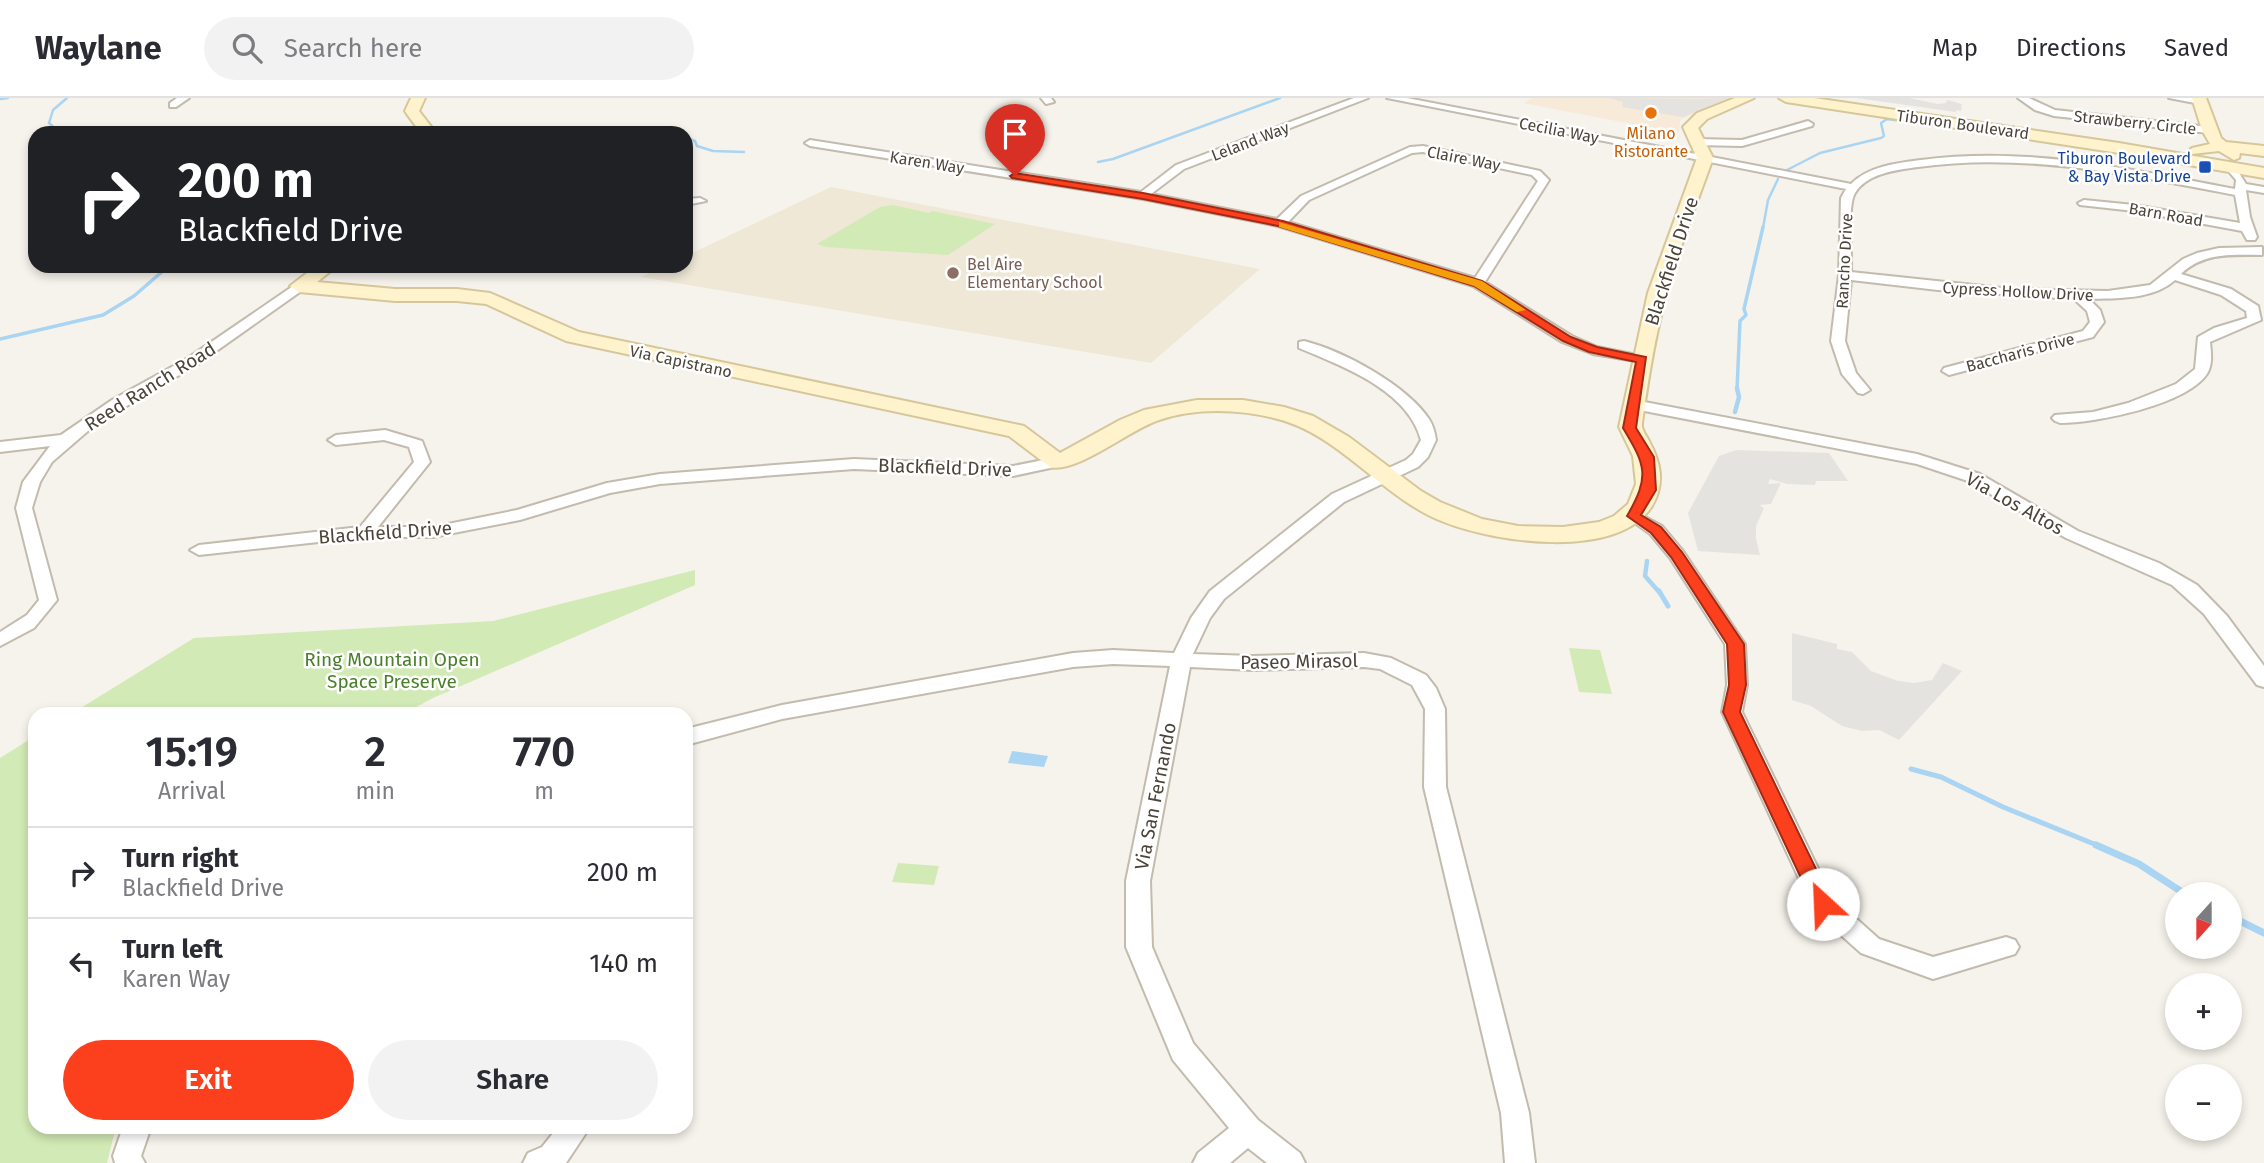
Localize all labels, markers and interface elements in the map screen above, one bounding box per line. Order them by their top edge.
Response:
search box [204,17,694,80]
text: Waylane [35,28,162,68]
icon: search [228,29,266,67]
text: Search here [284,33,423,64]
text: Map [1932,34,1978,62]
text: Directions [2016,34,2126,62]
text: Saved [2164,34,2229,62]
pin [985,104,1045,176]
marker: Milano Ristorante [1643,105,1659,121]
street label: Tiburon Boulevard [1896,106,2030,143]
street label: Strawberry Circle [2073,107,2197,138]
street label: Cecilia Way [1517,113,1600,148]
icon: arrive [996,115,1034,153]
street label: Leland Way [1209,118,1292,165]
place label: Milano Ristorante [1614,124,1688,161]
street label: Claire Way [1426,142,1502,175]
street label: Karen Way [888,147,966,178]
place label: Tiburon Boulevard & Bay Vista Drive [2058,149,2191,186]
text: 200 m [178,151,314,210]
icon: right [63,154,154,245]
marker: Tiburon Boulevard & Bay Vista Drive [2197,159,2213,175]
street label: Blackfield Drive [1640,194,1703,328]
street label: Barn Road [2127,199,2205,230]
text: Blackfield Drive [178,211,403,249]
street label: Rancho Drive [1833,213,1856,309]
place label: Bel Aire Elementary School [967,255,1103,292]
marker: Bel Aire Elementary School [945,265,961,281]
street label: Cypress Hollow Drive [1942,278,2094,305]
street label: Baccharis Drive [1964,329,2076,376]
street label: Reed Ranch Road [80,337,220,436]
street label: Via Capistrano [628,341,734,382]
street label: Blackfield Drive [878,454,1012,481]
street label: Via Los Altos [1962,467,2068,540]
street label: Blackfield Drive [317,516,453,549]
park label: Ring Mountain Open Space Preserve [304,648,480,693]
street label: Paseo Mirasol [1240,649,1359,674]
street label: Via San Fernando [1130,720,1181,872]
text: 15:19 [146,727,238,777]
text: 2 [365,727,386,777]
text: 770 [513,727,575,777]
text: Arrival [158,777,225,805]
text: min [355,777,395,805]
text: m [534,777,554,805]
text: Turn right [122,843,239,874]
icon: right [63,854,101,892]
text: 200 m [587,857,658,888]
position arrow [1786,867,1860,941]
text: Blackfield Drive [122,874,284,902]
north arrow [2165,882,2242,959]
map controls [2165,882,2242,1141]
text: Turn left [122,934,223,965]
icon: left [63,945,101,983]
text: 140 m [589,948,658,979]
text: Karen Way [122,965,230,993]
button: + [2165,973,2242,1050]
button: Exit [63,1040,354,1120]
button: Share [368,1040,658,1120]
button: − [2165,1064,2242,1141]

